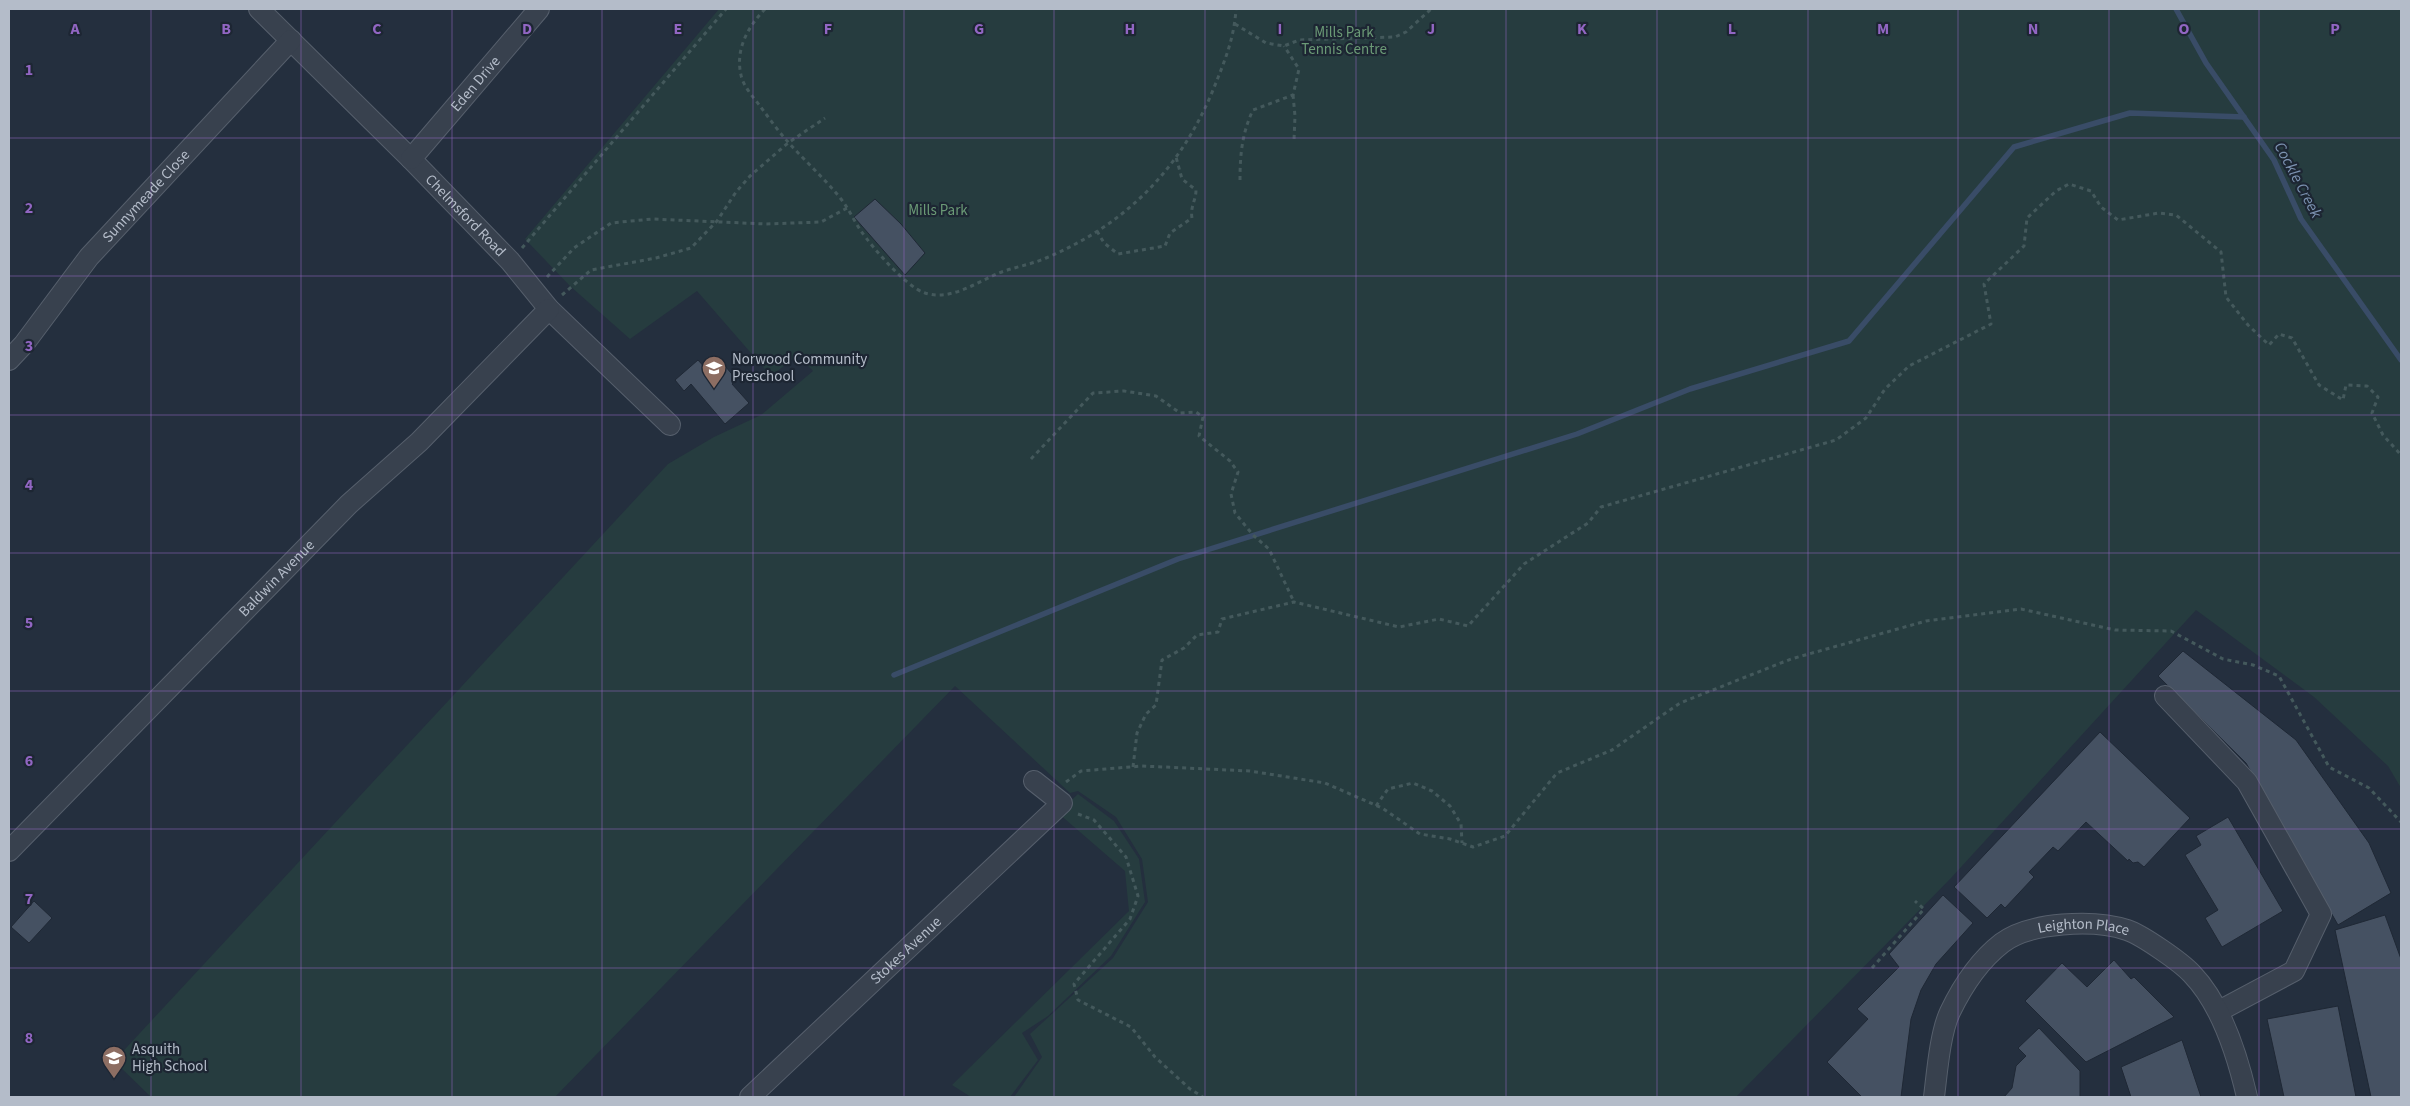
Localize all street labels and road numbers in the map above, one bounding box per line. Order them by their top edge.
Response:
street label: Eden Drive [445,51,505,116]
street label: Sunnymeade Close [97,145,194,247]
street label: Chelmsford Road [421,169,511,261]
street label: Baldwin Avenue [234,535,319,621]
street label: Stokes Avenue [865,911,946,989]
street label: Leighton Place [2036,913,2132,941]

